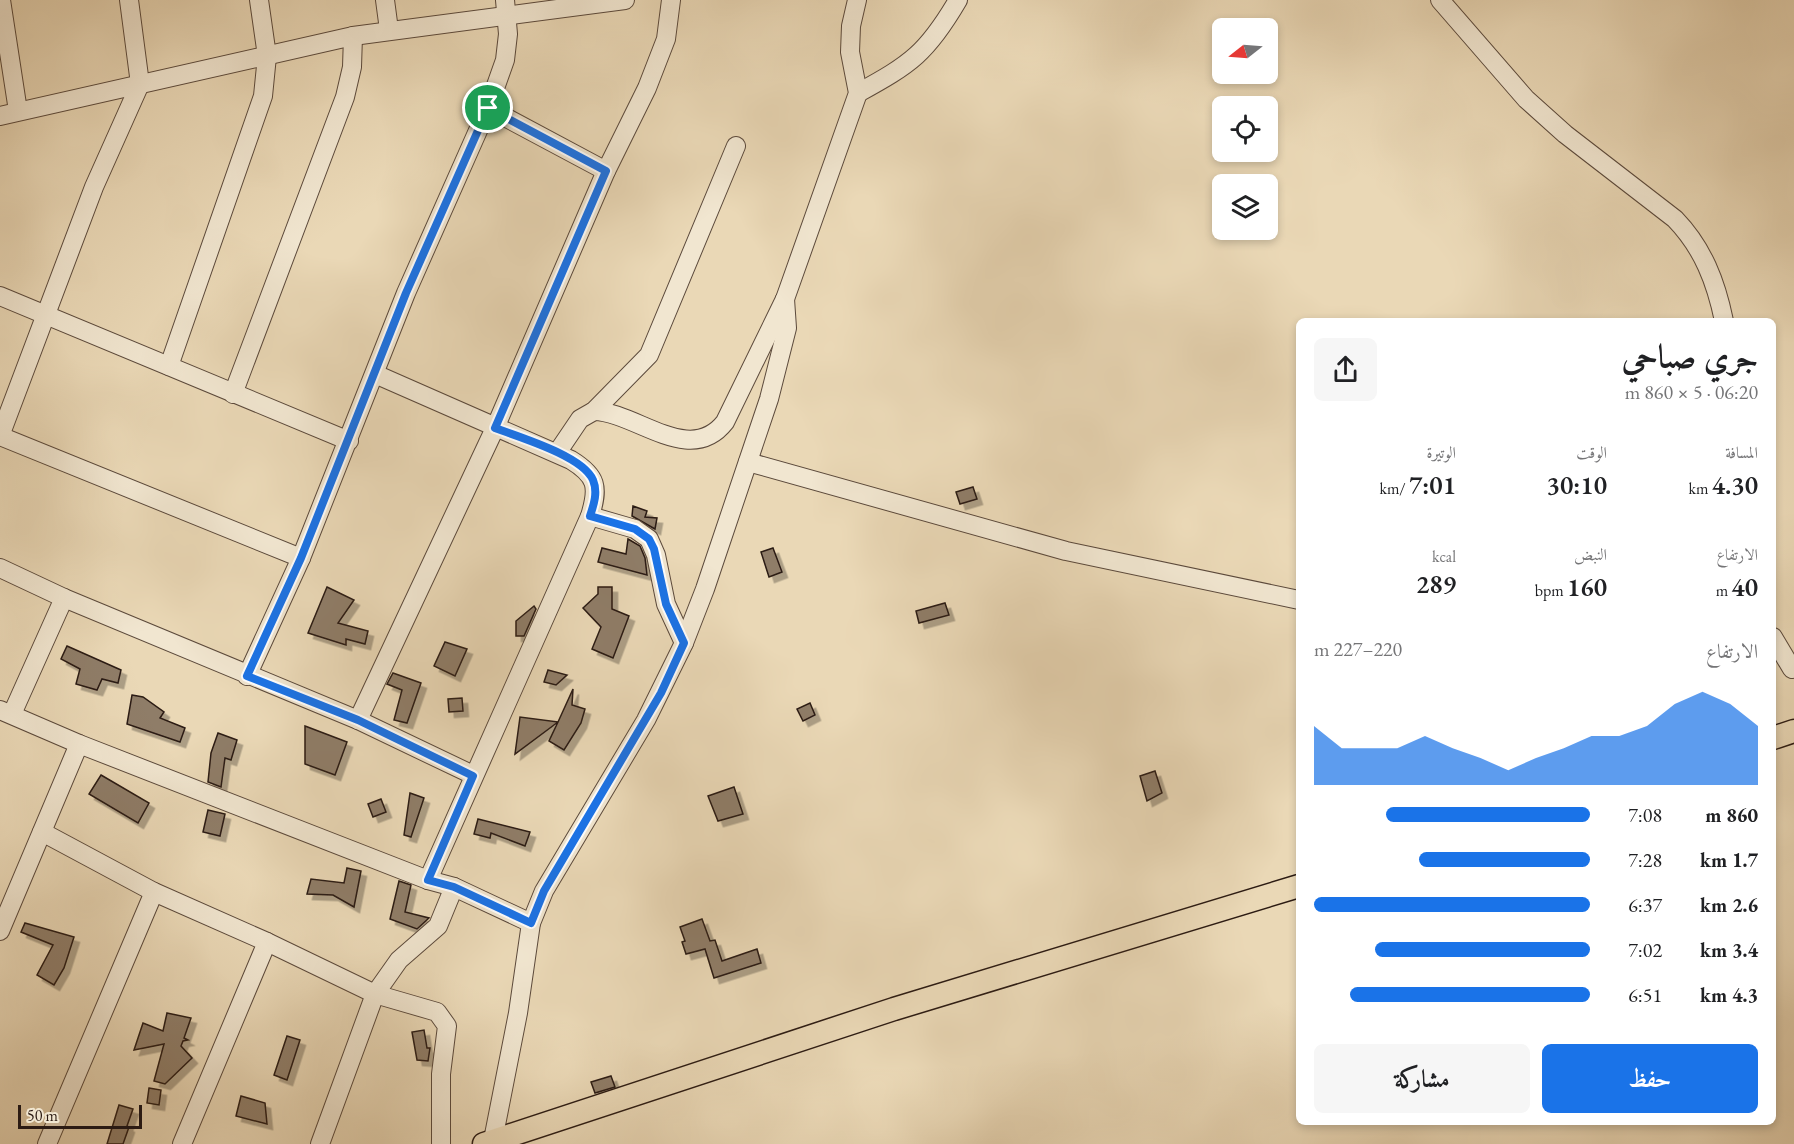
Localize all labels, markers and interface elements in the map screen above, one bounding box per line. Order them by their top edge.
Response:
north arrow [1212,18,1278,84]
map controls [1212,18,1278,240]
pin [462,82,513,133]
icon: arrive [471,91,504,124]
button: locate [1212,96,1278,162]
button: layers [1212,174,1278,240]
text: جري صباحي [1622,335,1758,378]
button: share [1314,338,1377,401]
text: 06:20 · 5 × 860 m [1625,379,1758,405]
text: الوتيرة [1426,442,1456,463]
text: الوقت [1576,442,1607,463]
text: المسافة [1725,442,1758,463]
text: 7:01 [1409,468,1456,502]
text: 30:10 [1547,468,1607,502]
text: 4.30 [1712,468,1758,502]
text: /km [1379,478,1409,499]
text: km [1689,478,1712,499]
text: النبض [1574,544,1607,565]
text: الارتفاع [1716,544,1758,565]
text: kcal [1432,546,1456,567]
text: 289 [1416,567,1456,601]
text: 160 [1567,570,1607,604]
text: 40 [1731,570,1758,604]
text: bpm [1535,580,1567,601]
text: m [1716,580,1731,601]
text: 220–227 m [1314,636,1402,662]
text: الارتفاع [1706,638,1758,664]
text: 7:08 [1628,802,1662,828]
text: 860 m [1705,802,1758,828]
text: 7:28 [1628,847,1662,873]
text: 1.7 km [1700,847,1758,873]
text: 6:37 [1628,892,1662,918]
text: 2.6 km [1700,892,1758,918]
text: 7:02 [1628,937,1662,963]
text: 3.4 km [1700,937,1758,963]
text: 6:51 [1628,982,1662,1008]
text: 4.3 km [1700,982,1758,1008]
button: مشاركة [1314,1044,1530,1113]
button: حفظ [1542,1044,1758,1113]
scale bar [18,1102,142,1130]
text: 50 m [27,1105,58,1126]

